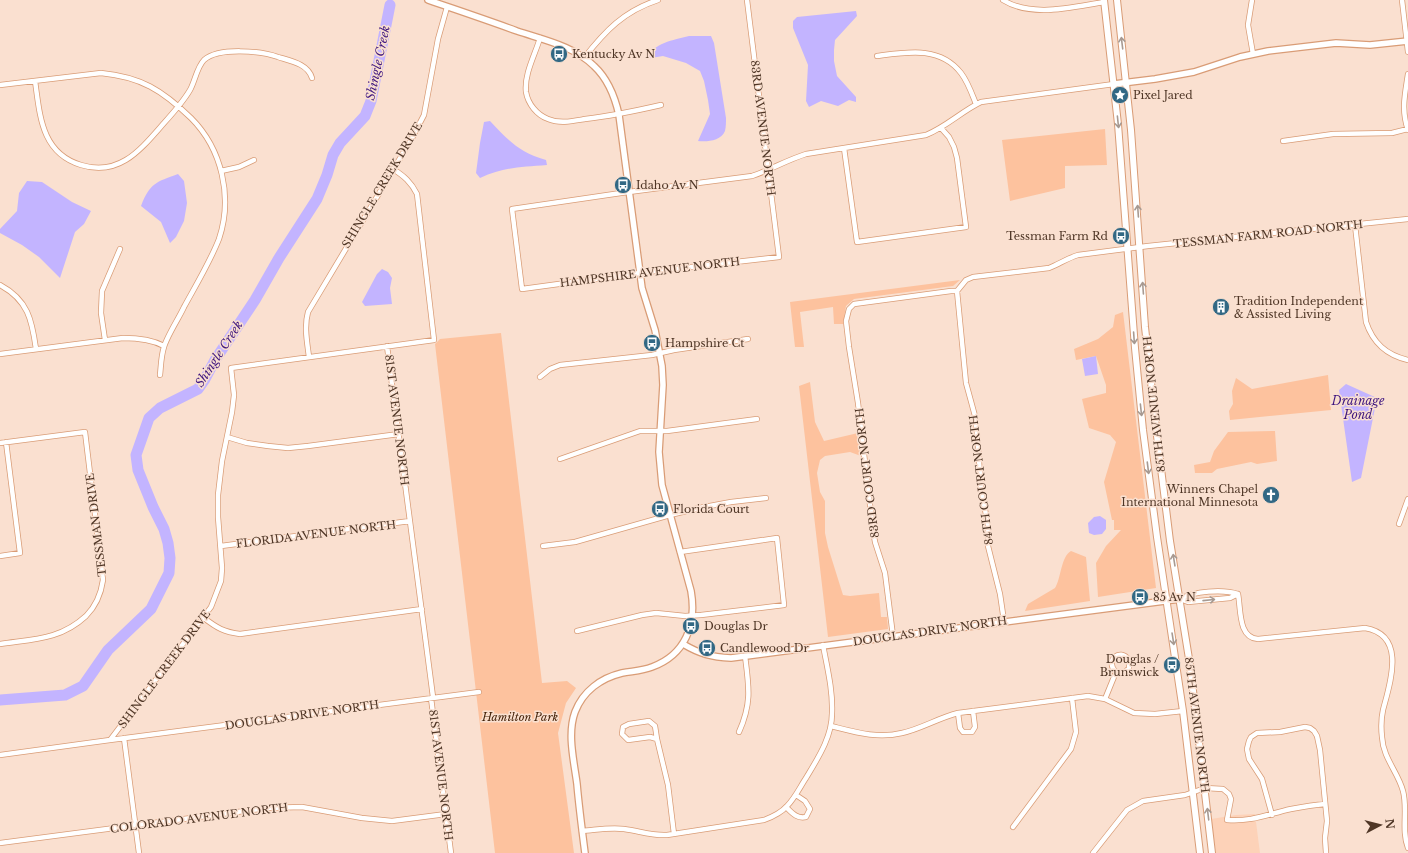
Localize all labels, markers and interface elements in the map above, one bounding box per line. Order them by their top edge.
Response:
water label: Shingle Creek [362,24,393,102]
one-way arrow [1118,37,1126,50]
bus stop icon: Kentucky Av N [549,44,569,64]
place label: Kentucky Av N [572,47,655,61]
street label: 83RD AVENUE NORTH [748,59,778,197]
place icon: Pixel Jared [1110,85,1130,105]
place label: Pixel Jared [1133,88,1193,102]
one-way arrow [1114,115,1122,128]
street label: SHINGLE CREEK DRIVE [339,119,425,251]
bus stop icon: Idaho Av N [613,175,633,195]
place label: Idaho Av N [636,178,699,192]
one-way arrow [1134,205,1141,218]
street label: TESSMAN FARM ROAD NORTH [1172,217,1364,251]
bus stop icon: Tessman Farm Rd [1111,226,1131,246]
place label: Tessman Farm Rd [1006,229,1109,243]
street label: HAMPSHIRE AVENUE NORTH [559,254,741,290]
one-way arrow [1139,282,1146,295]
place label: Tradition Independent & Assisted Living [1234,294,1364,321]
building icon: Tradition Independent & Assisted Living [1211,297,1231,317]
water label: Shingle Creek [192,318,246,390]
one-way arrow [1131,331,1138,344]
bus stop icon: Hampshire Ct [642,333,662,353]
street label: 85TH AVENUE NORTH [1140,335,1168,473]
place label: Hampshire Ct [665,336,745,350]
street label: 81ST AVENUE NORTH [382,354,412,486]
water label: Drainage Pond [1331,393,1385,422]
one-way arrow [1138,403,1145,416]
street label: 83RD COURT NORTH [852,407,882,539]
street label: 84TH COURT NORTH [966,414,996,546]
one-way arrow [1144,461,1152,474]
street label: TESSMAN DRIVE [83,473,109,577]
place label: Winners Chapel International Minnesota [1121,482,1259,509]
church icon: Winners Chapel International Minnesota [1261,485,1281,505]
bus stop icon: Florida Court [650,499,670,519]
place label: Florida Court [673,502,750,516]
street label: FLORIDA AVENUE NORTH [235,517,397,551]
one-way arrow [1169,554,1177,567]
bus stop icon: 85 Av N [1130,587,1150,607]
place label: 85 Av N [1153,590,1196,604]
one-way arrow [1202,597,1215,604]
street label: SHINGLE CREEK DRIVE [115,607,213,731]
street label: DOUGLAS DRIVE NORTH [852,613,1008,649]
bus stop icon: Douglas Dr [681,616,701,636]
place label: Douglas Dr [704,619,768,633]
one-way arrow [1169,632,1177,645]
bus stop icon: Candlewood Dr [697,638,717,658]
place label: Candlewood Dr [720,641,810,655]
place label: Douglas / Brunswick [1100,652,1159,679]
bus stop icon: Douglas / Brunswick [1162,655,1182,675]
street label: 85TH AVENUE NORTH [1182,656,1212,794]
street label: DOUGLAS DRIVE NORTH [224,697,380,733]
street label: 81ST AVENUE NORTH [426,709,456,841]
park label: Hamilton Park [481,710,558,724]
street label: COLORADO AVENUE NORTH [109,800,289,836]
north arrow [1360,805,1400,845]
one-way arrow [1204,808,1212,821]
text: N [1382,818,1398,830]

